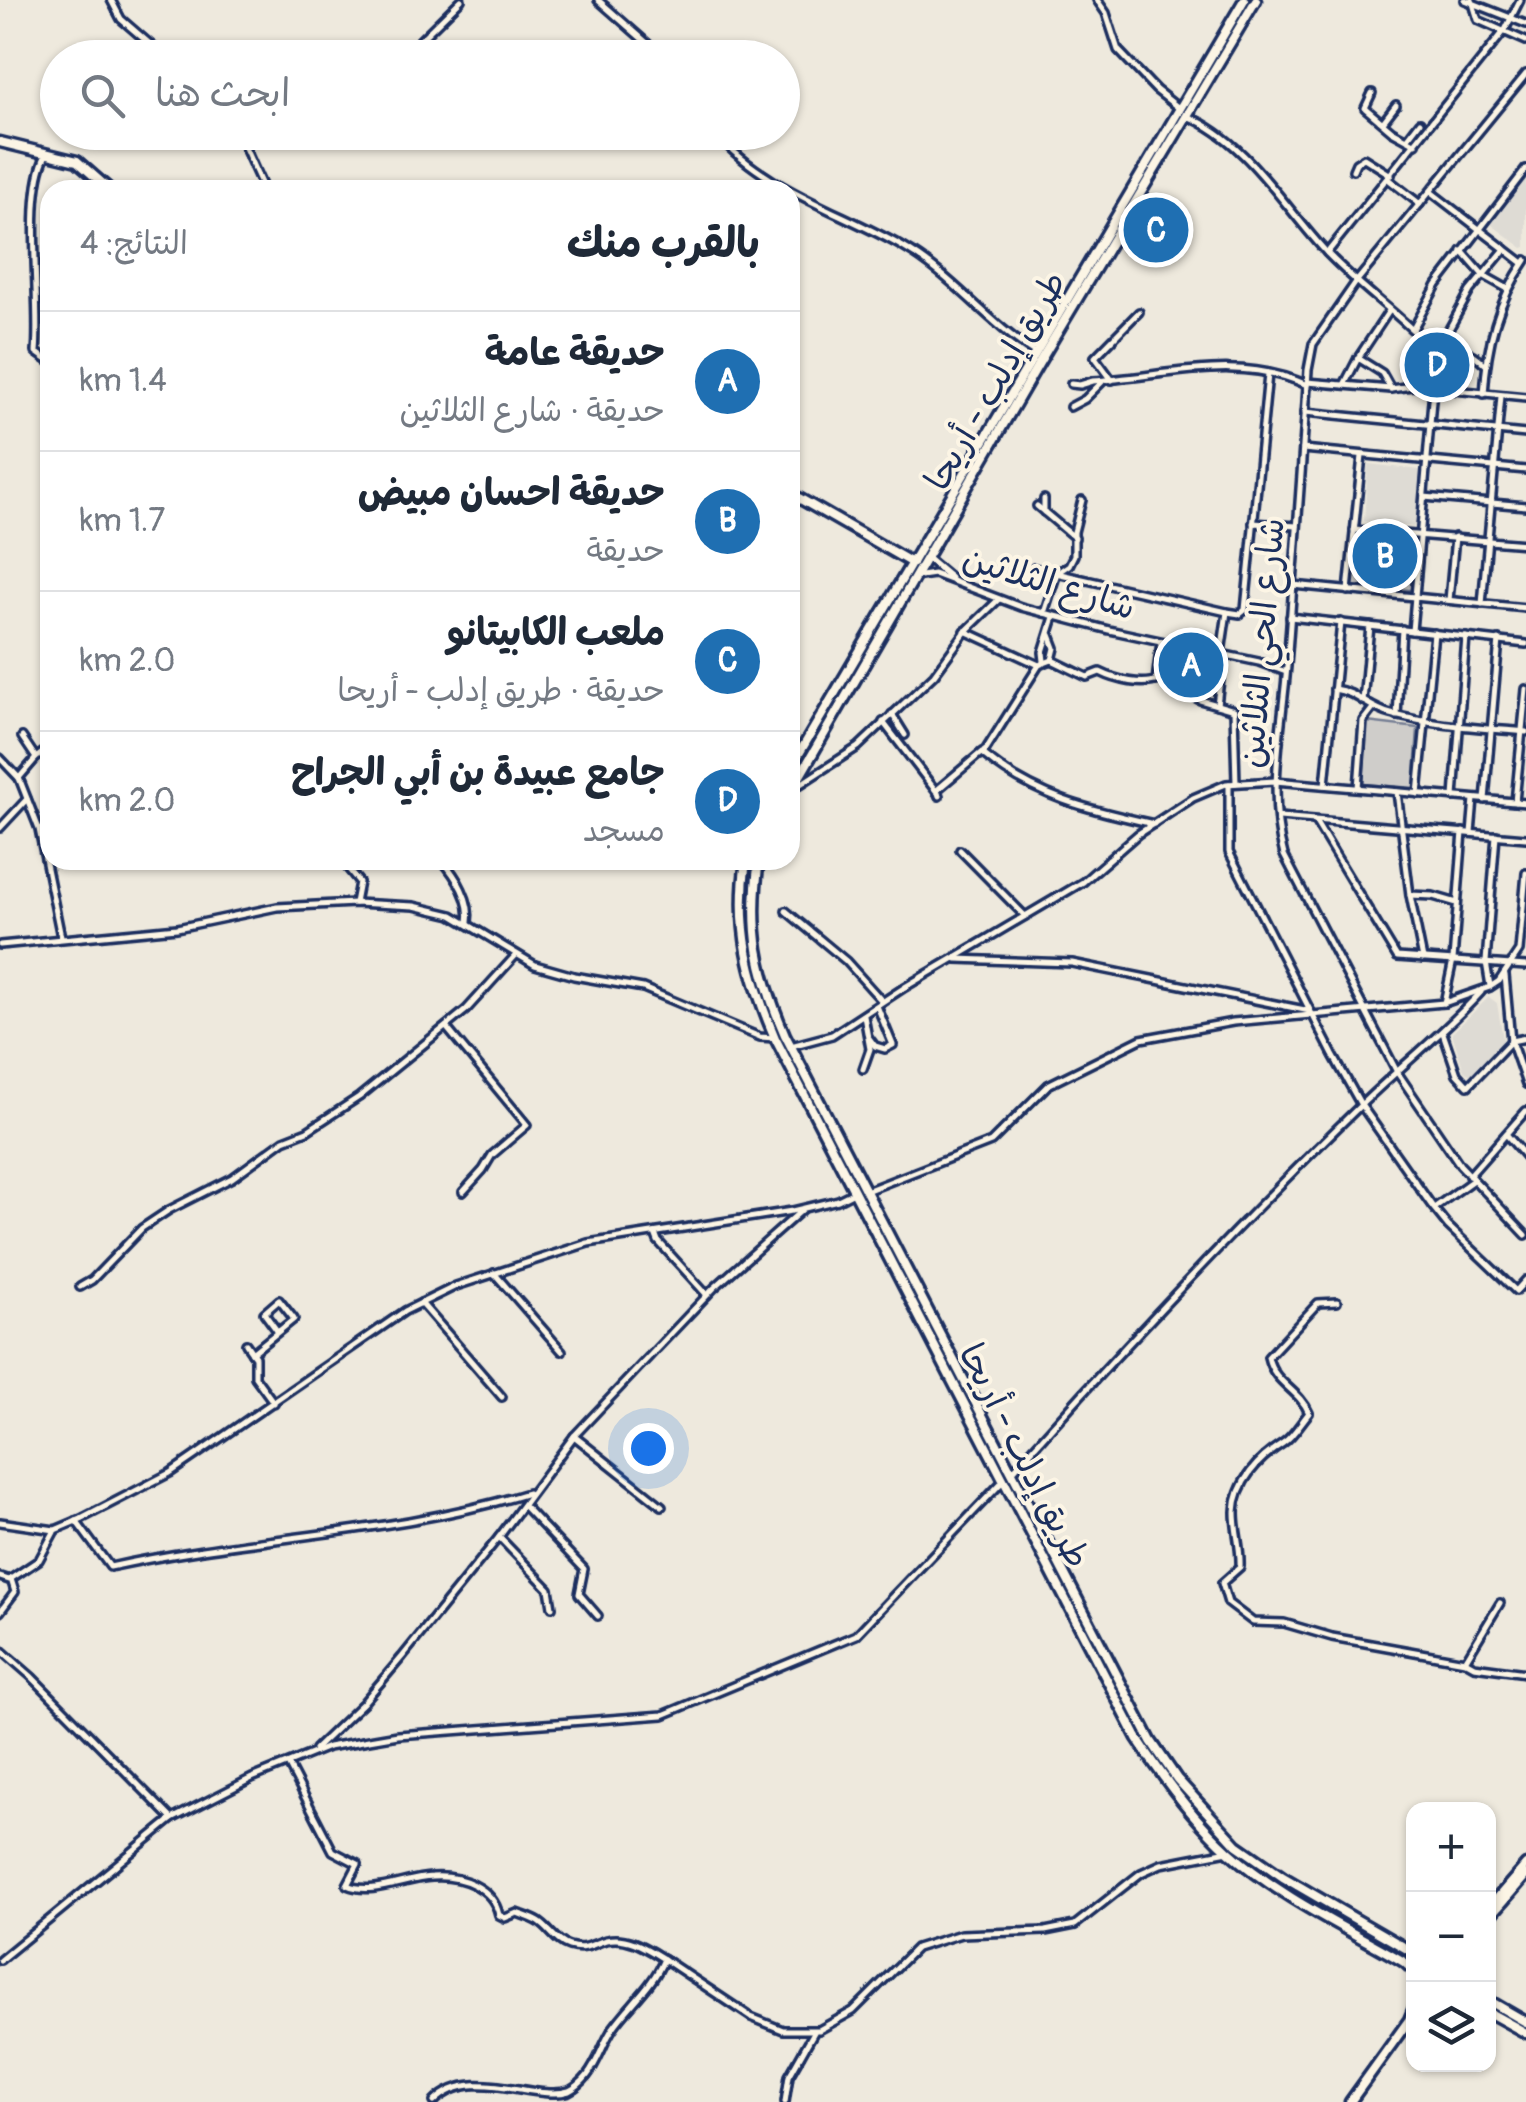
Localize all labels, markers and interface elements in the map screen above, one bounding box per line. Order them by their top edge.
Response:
search box [40,40,800,150]
icon: search [75,68,130,123]
text: ابحث هنا [155,70,290,118]
pin: C [1124,192,1188,268]
text: بالقرب منك [567,218,760,270]
text: النتائج: 4 [80,224,188,264]
street label: طريق إدلب - أريحا [915,263,1077,499]
pin: D [1404,328,1470,402]
text: حديقة عامة [484,329,665,377]
text: 1.4 km [80,361,167,401]
text: A [717,361,738,401]
text: حديقة · شارع الثلاثين [399,391,665,431]
text: حديقة احسان مبيض [358,469,665,517]
text: 1.7 km [80,501,165,541]
text: B [718,501,737,541]
street label: شارع الحي الثلاثين [1229,516,1303,771]
pin: B [1352,518,1418,594]
text: حديقة [587,531,665,571]
street label: شارع الثلاثين [957,536,1141,632]
text: ملعب الكابيتانو [447,609,665,657]
pin: A [1158,628,1224,702]
text: 2.0 km [80,641,175,681]
text: C [718,641,737,681]
text: حديقة · طريق إدلب - أريحا [337,671,665,711]
text: جامع عبيدة بن أبي الجراح [291,749,665,797]
text: 2.0 km [80,781,175,821]
text: D [717,781,738,821]
text: مسجد [583,811,665,851]
street label: طريق إدلب - أريحا [949,1336,1099,1576]
your location [623,1423,674,1474]
map controls [1406,1802,1496,2072]
button: + [1406,1802,1496,1892]
button: − [1406,1892,1496,1982]
button: layers [1406,1982,1496,2072]

